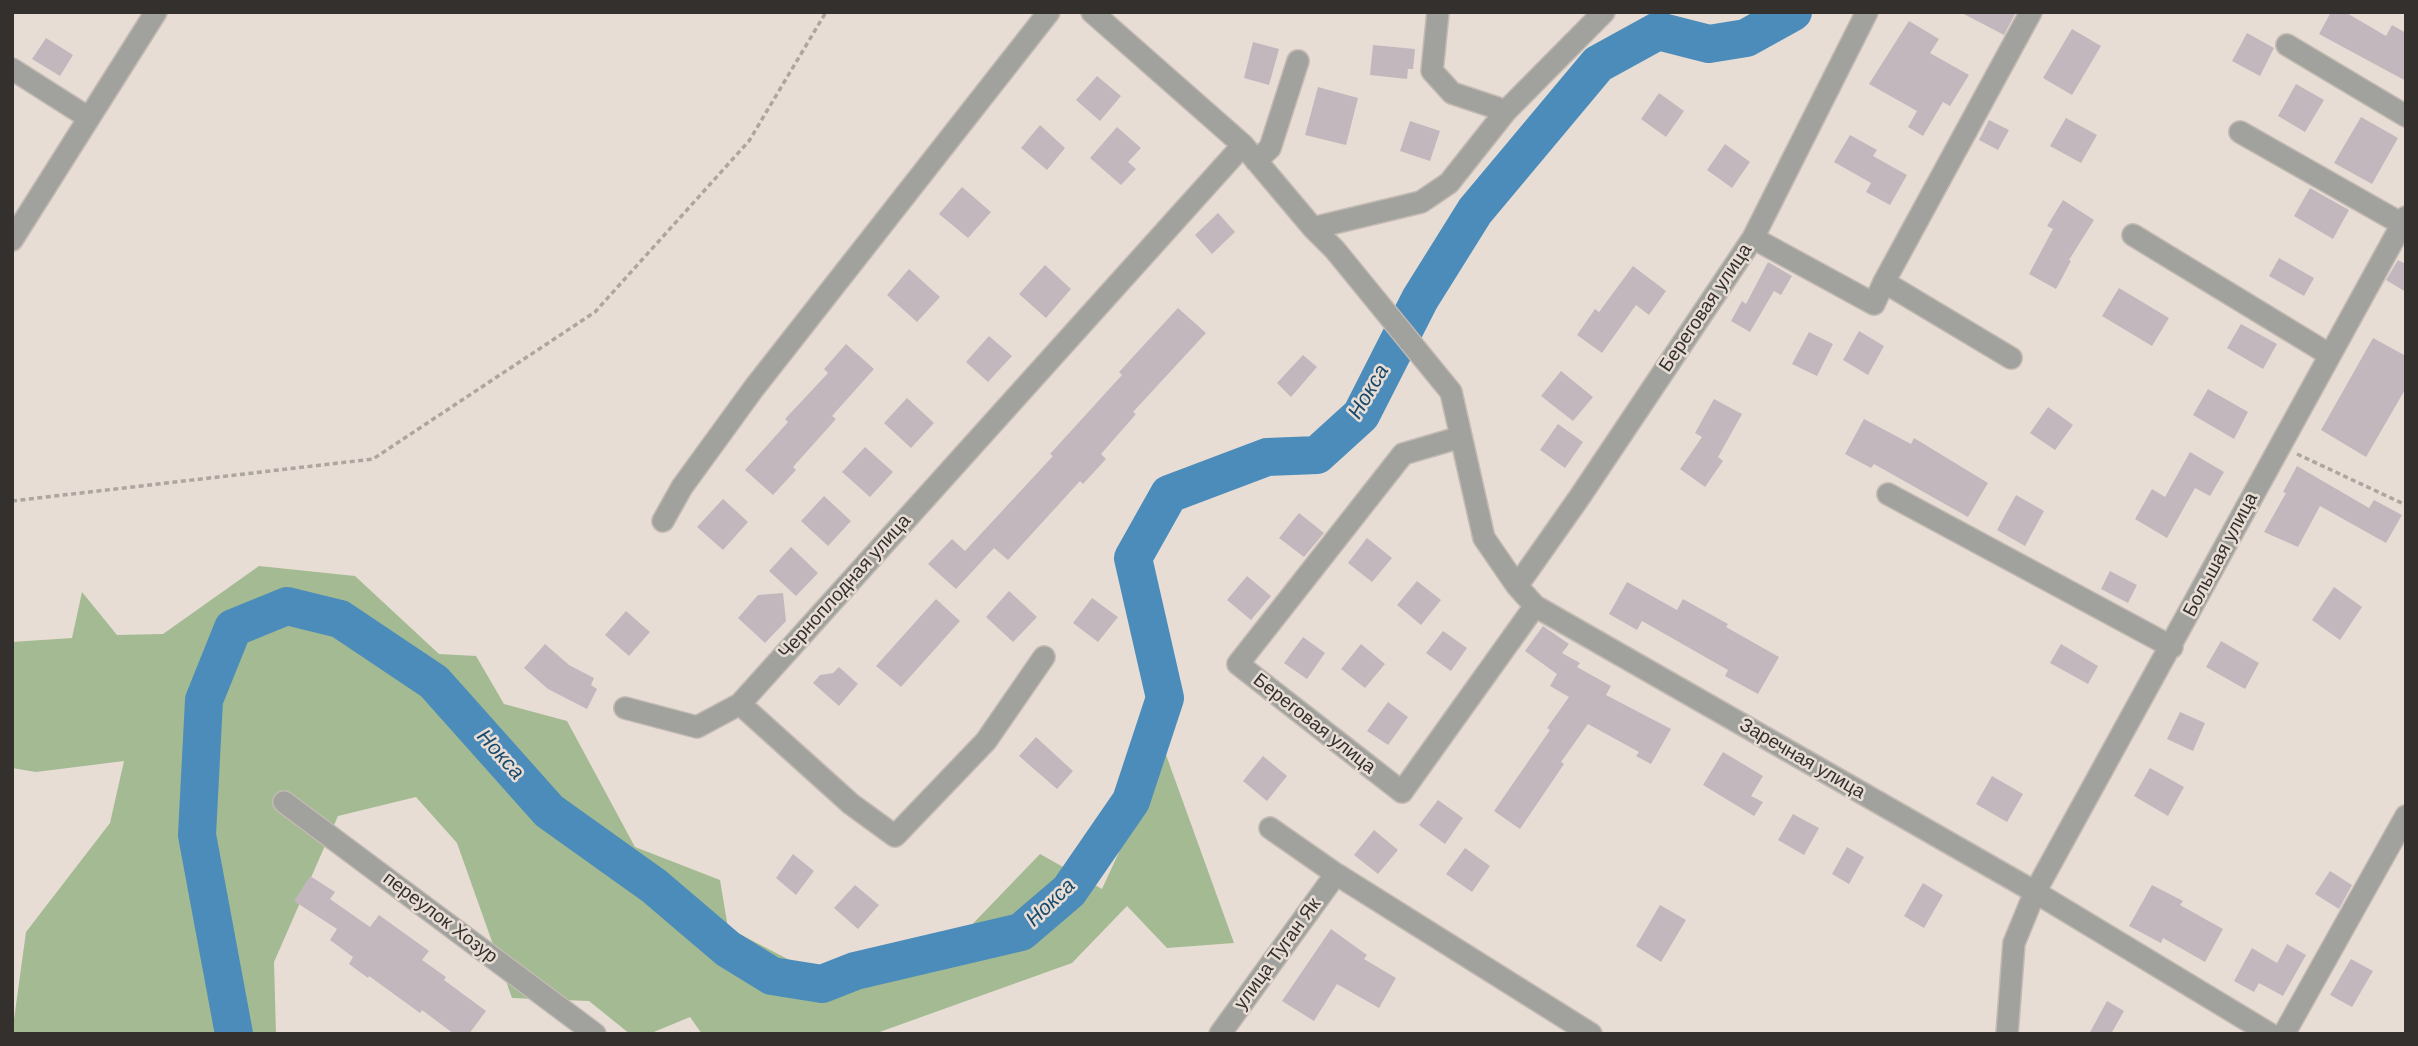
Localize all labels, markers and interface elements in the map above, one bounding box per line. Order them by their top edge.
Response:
street label: Береговая улица [1655,240,1757,376]
water label: Нокса [1343,360,1395,424]
street label: Большая улица [2179,489,2263,621]
street label: Черноплодная улица [774,510,916,664]
street label: Береговая улица [1248,669,1380,779]
street label: Заречная улица [1735,714,1869,804]
water label: Нокса [471,725,529,785]
street label: переулок Хозур [378,868,502,968]
water label: Нокса [1021,874,1081,932]
street label: улица Туган Як [1230,894,1326,1014]

